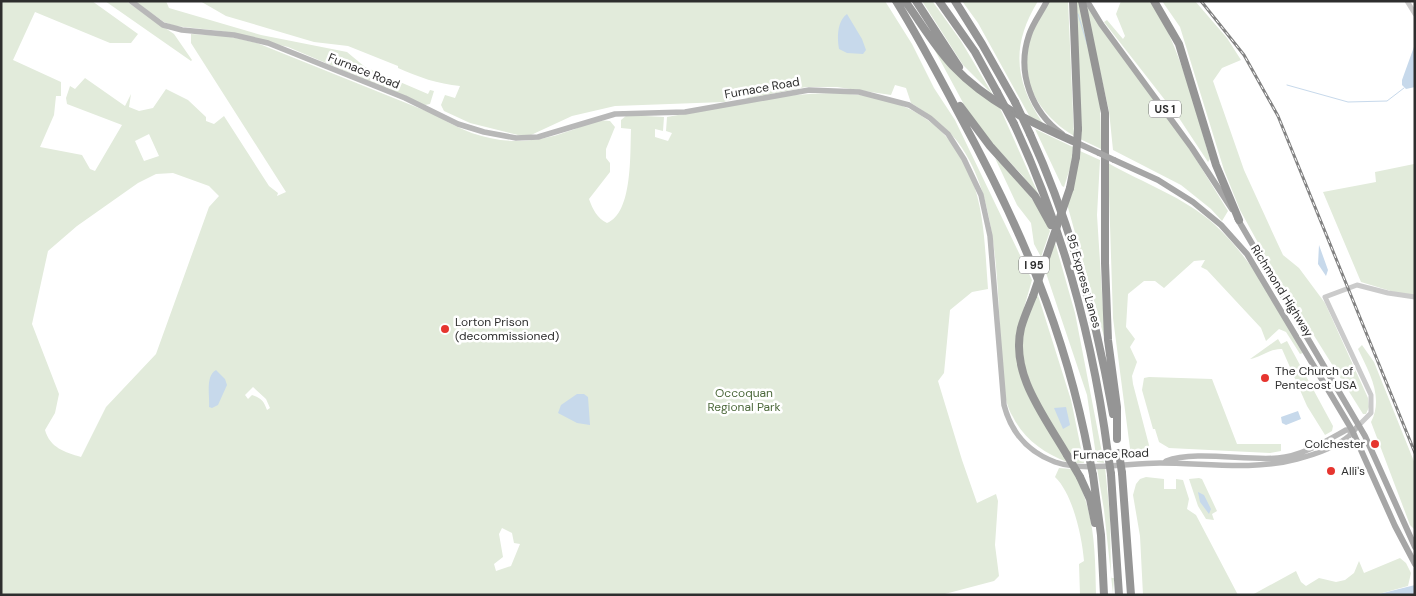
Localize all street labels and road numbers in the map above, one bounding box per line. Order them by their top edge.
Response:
street label: Furnace Road [326,49,402,93]
street label: Furnace Road [723,74,801,102]
road number: US 1 [1149,100,1181,118]
street label: 95 Express Lanes [1063,232,1105,330]
street label: Richmond Highway [1247,242,1317,340]
road number: I 95 [1019,256,1049,274]
street label: Furnace Road [1073,445,1149,463]

